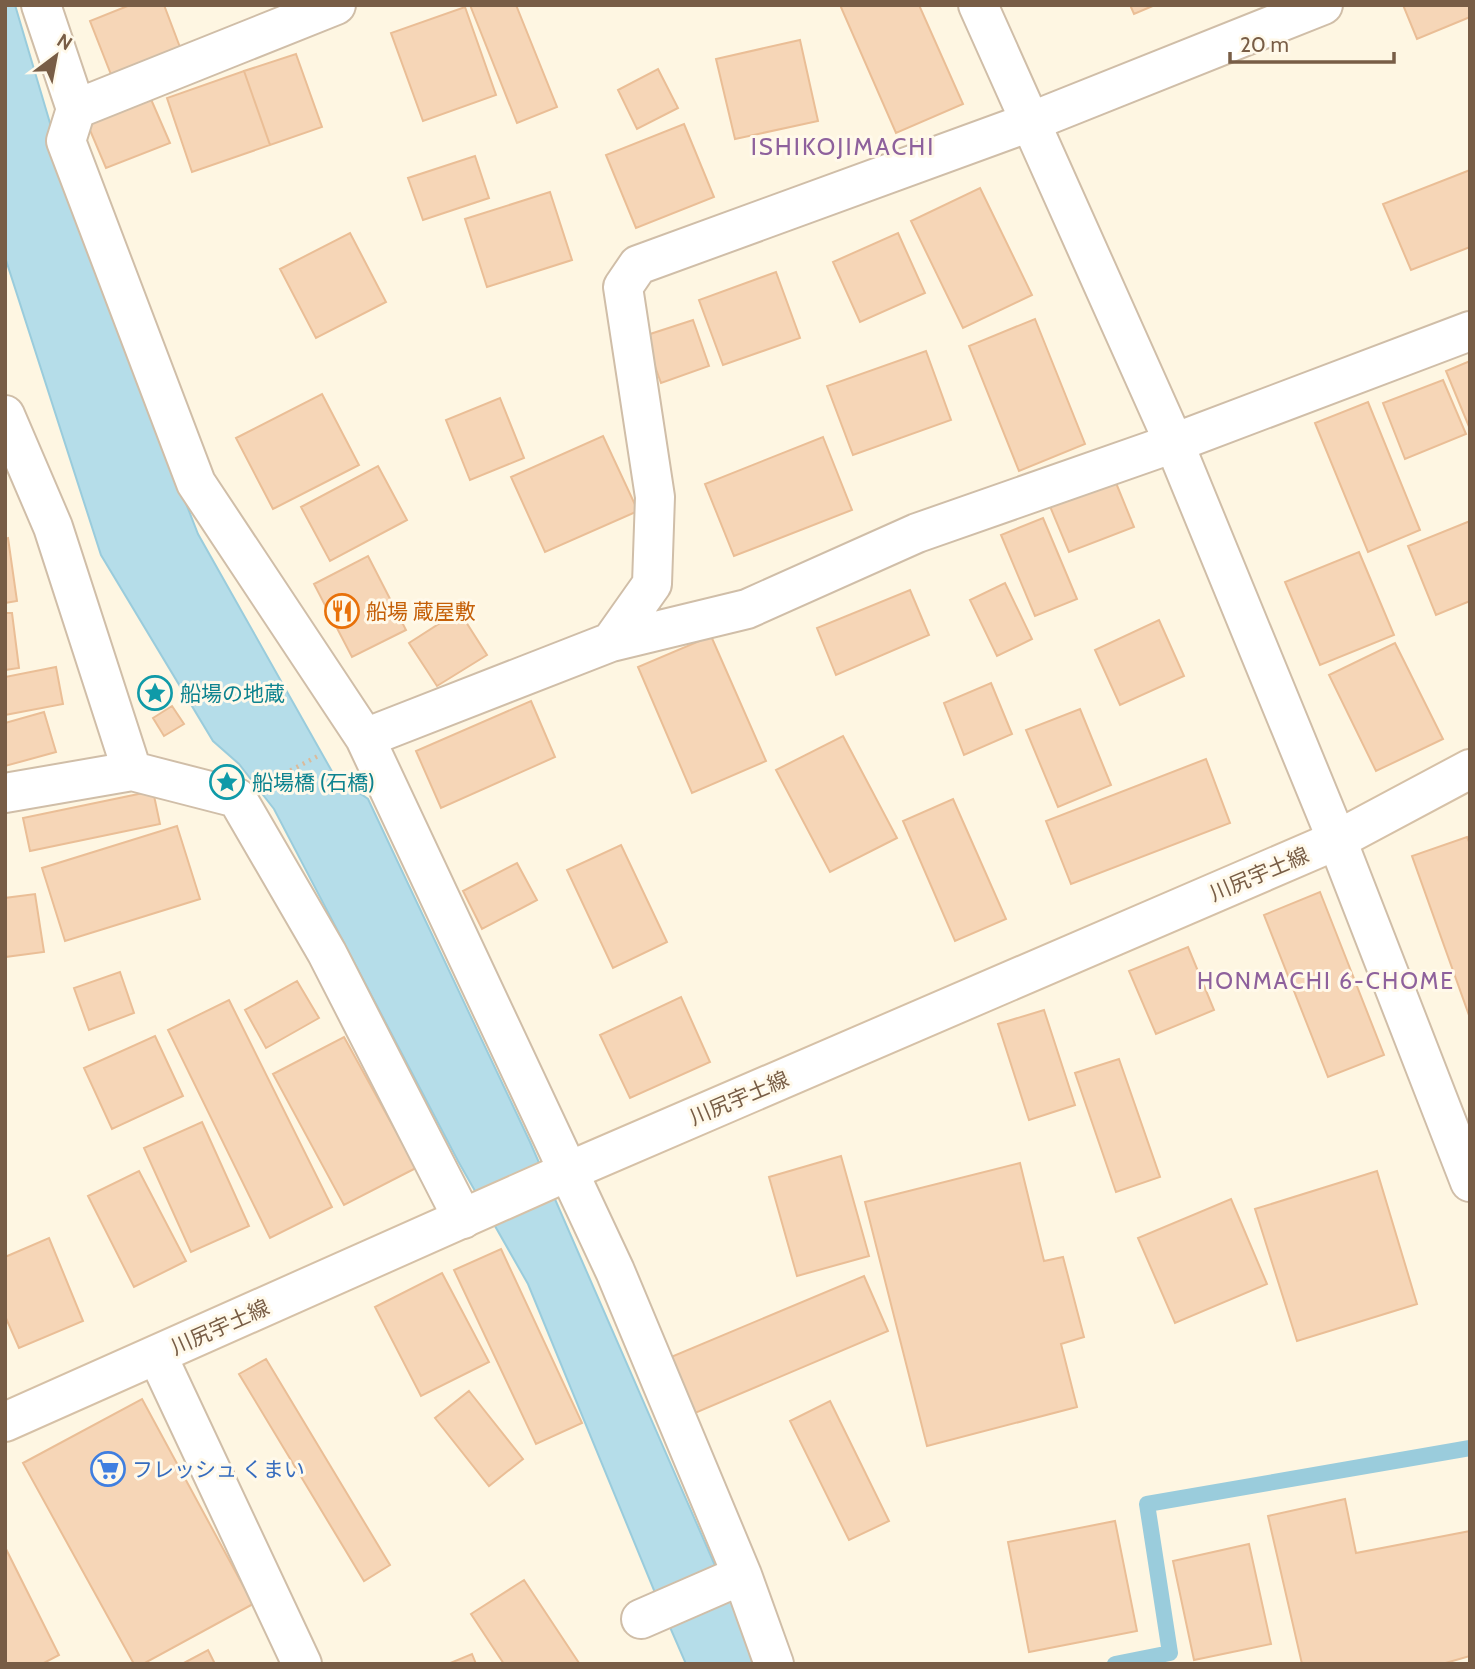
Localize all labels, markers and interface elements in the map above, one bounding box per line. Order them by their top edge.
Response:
north arrow [21,21,91,91]
scale bar [1230,21,1394,65]
text: N [53,29,77,55]
text: 20 m [1240,32,1289,57]
district label: ISHIKOJIMACHI [751,132,935,161]
restaurant icon: 船場 蔵屋敷 [323,592,361,630]
place label: 船場 蔵屋敷 [366,599,476,624]
place icon: 船場の地蔵 [136,674,174,712]
place label: 船場の地蔵 [180,681,285,706]
place icon: 船場橋 (石橋) [208,763,246,801]
place label: 船場橋 (石橋) [252,770,375,795]
street label: 川尻宇土線 [1206,842,1312,906]
district label: HONMACHI 6-CHOME [1197,967,1455,995]
street label: 川尻宇土線 [686,1066,792,1130]
street label: 川尻宇土線 [167,1294,273,1360]
supermarket icon: フレッシュ くまい [89,1450,127,1488]
place label: フレッシュ くまい [132,1457,305,1482]

